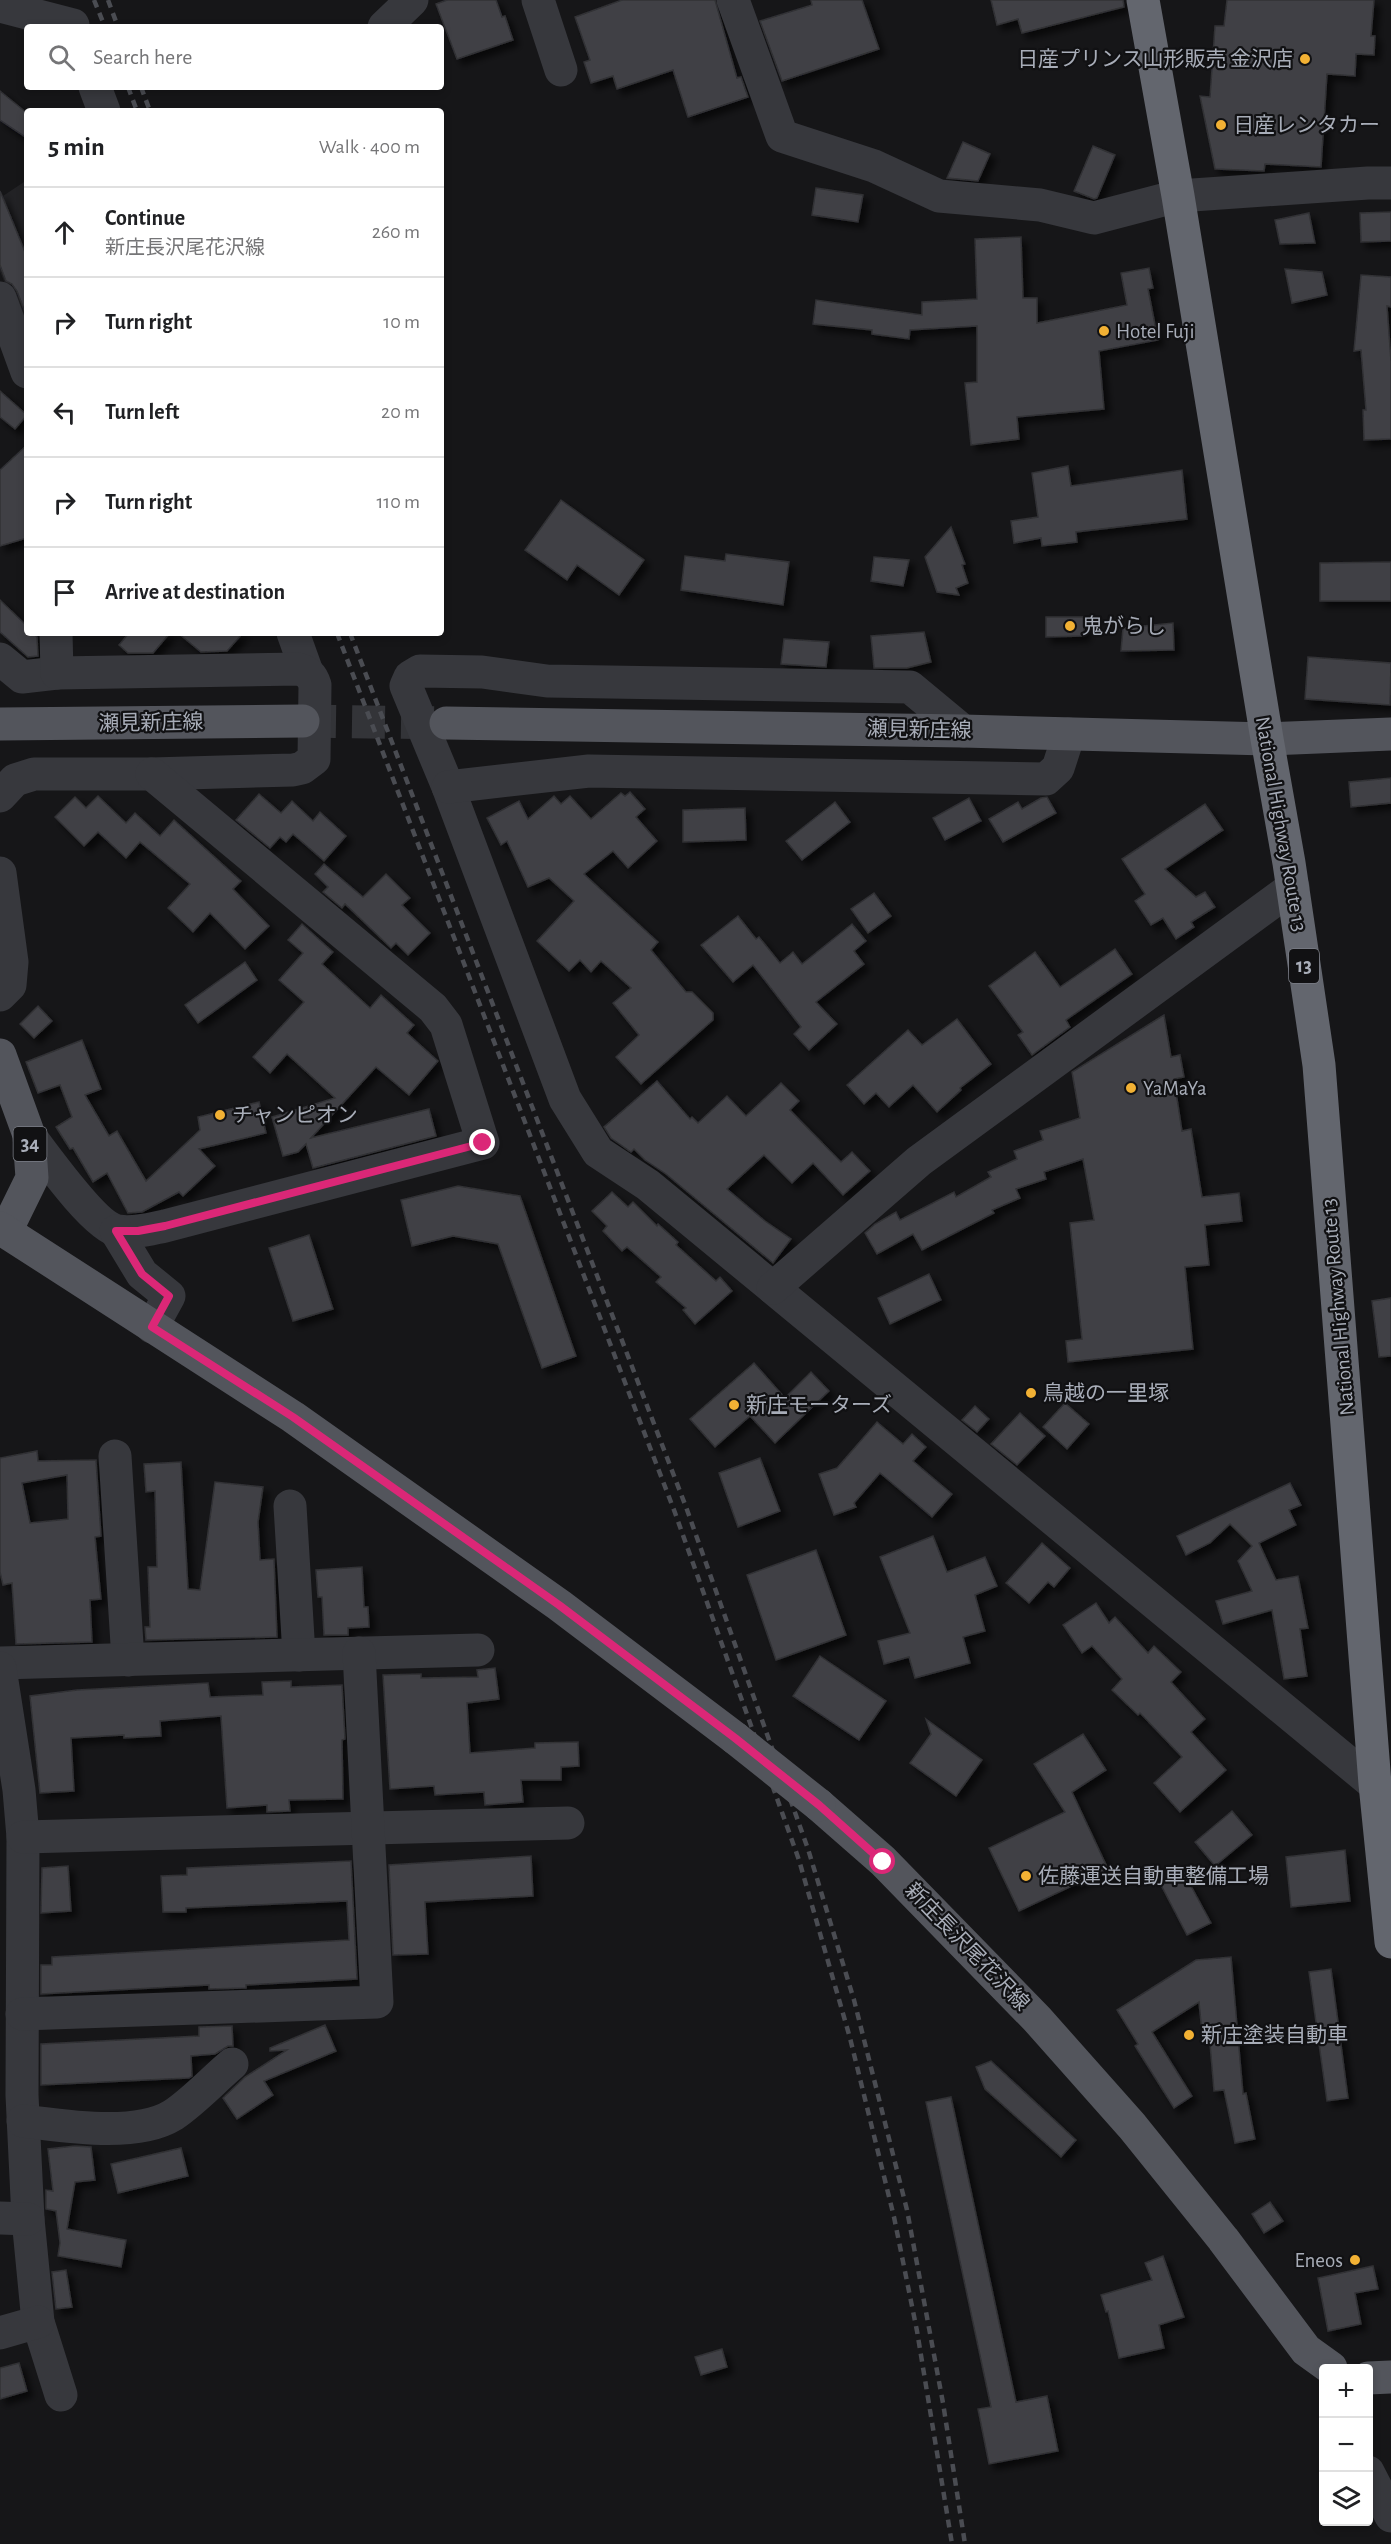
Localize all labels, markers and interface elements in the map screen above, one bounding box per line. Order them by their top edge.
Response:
search box [24,24,444,90]
icon: search [45,41,78,74]
text: Search here [93,46,192,68]
place label: 日産プリンス山形販売 金沢店 [1017,48,1293,70]
marker: 日産プリンス山形販売 金沢店 [1298,52,1312,66]
place label: 日産レンタカー [1233,114,1380,136]
marker: 日産レンタカー [1214,118,1228,132]
text: 5 min [48,134,105,160]
text: Walk · 400 m [319,137,420,157]
text: Continue [105,207,185,229]
icon: ahead [48,216,81,249]
text: 260 m [372,222,420,242]
text: 新庄長沢尾花沢線 [105,238,265,258]
icon: right [48,306,81,339]
text: Turn right [105,311,192,333]
text: 10 m [383,312,420,332]
place label: Hotel Fuji [1116,321,1194,342]
marker: Hotel Fuji [1097,324,1111,338]
icon: left [48,396,81,429]
text: Turn left [105,401,179,423]
text: 20 m [381,402,420,422]
icon: right [48,486,81,519]
text: Turn right [105,491,192,513]
text: 110 m [376,492,420,512]
icon: arrive [48,576,81,609]
text: Arrive at destination [105,581,285,603]
place label: 鬼がらし [1082,615,1166,637]
marker: 鬼がらし [1063,619,1077,633]
street label: 瀬見新庄線 [98,711,204,734]
street label: National Highway Route 13 [1252,715,1310,933]
street label: 瀬見新庄線 [866,718,972,741]
road number: 13 [1289,949,1319,983]
place label: YaMaYa [1143,1078,1207,1099]
marker: YaMaYa [1124,1081,1138,1095]
place label: チャンピオン [232,1104,358,1126]
marker: チャンピオン [213,1108,227,1122]
road number: 34 [14,1127,46,1161]
route end [469,1129,495,1155]
street label: National Highway Route 13 [1318,1198,1358,1416]
place label: 鳥越の一里塚 [1043,1382,1169,1404]
marker: 鳥越の一里塚 [1024,1386,1038,1400]
place label: 新庄モーターズ [746,1393,892,1416]
marker: 新庄モーターズ [727,1398,741,1412]
route start [869,1848,895,1874]
place label: 佐藤運送自動車整備工場 [1038,1865,1269,1887]
marker: 佐藤運送自動車整備工場 [1019,1869,1033,1883]
street label: 新庄長沢尾花沢線 [901,1879,1034,2015]
place label: 新庄塗装自動車 [1201,2024,1348,2046]
marker: 新庄塗装自動車 [1182,2028,1196,2042]
place label: Eneos [1294,2250,1343,2271]
marker: Eneos [1348,2253,1362,2267]
map controls [1319,2364,1373,2526]
button: + [1319,2364,1373,2418]
button: − [1319,2418,1373,2472]
button: layers [1319,2472,1373,2526]

